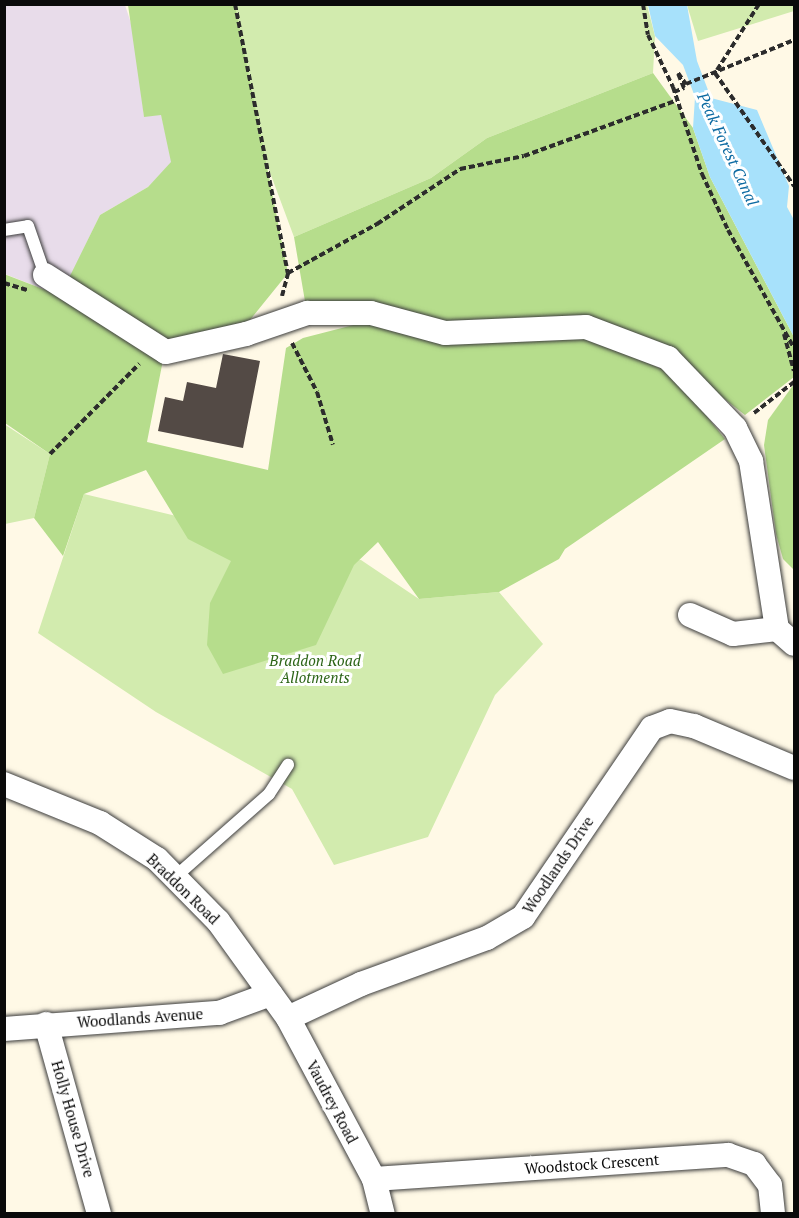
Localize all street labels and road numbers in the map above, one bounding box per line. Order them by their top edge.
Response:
street label: Woodlands Drive [519,813,597,917]
street label: Braddon Road [143,850,223,928]
street label: Woodlands Avenue [76,1005,204,1031]
street label: Vaudrey Road [303,1057,361,1147]
street label: Holly House Drive [48,1058,98,1180]
street label: Woodstock Crescent [524,1150,660,1178]

